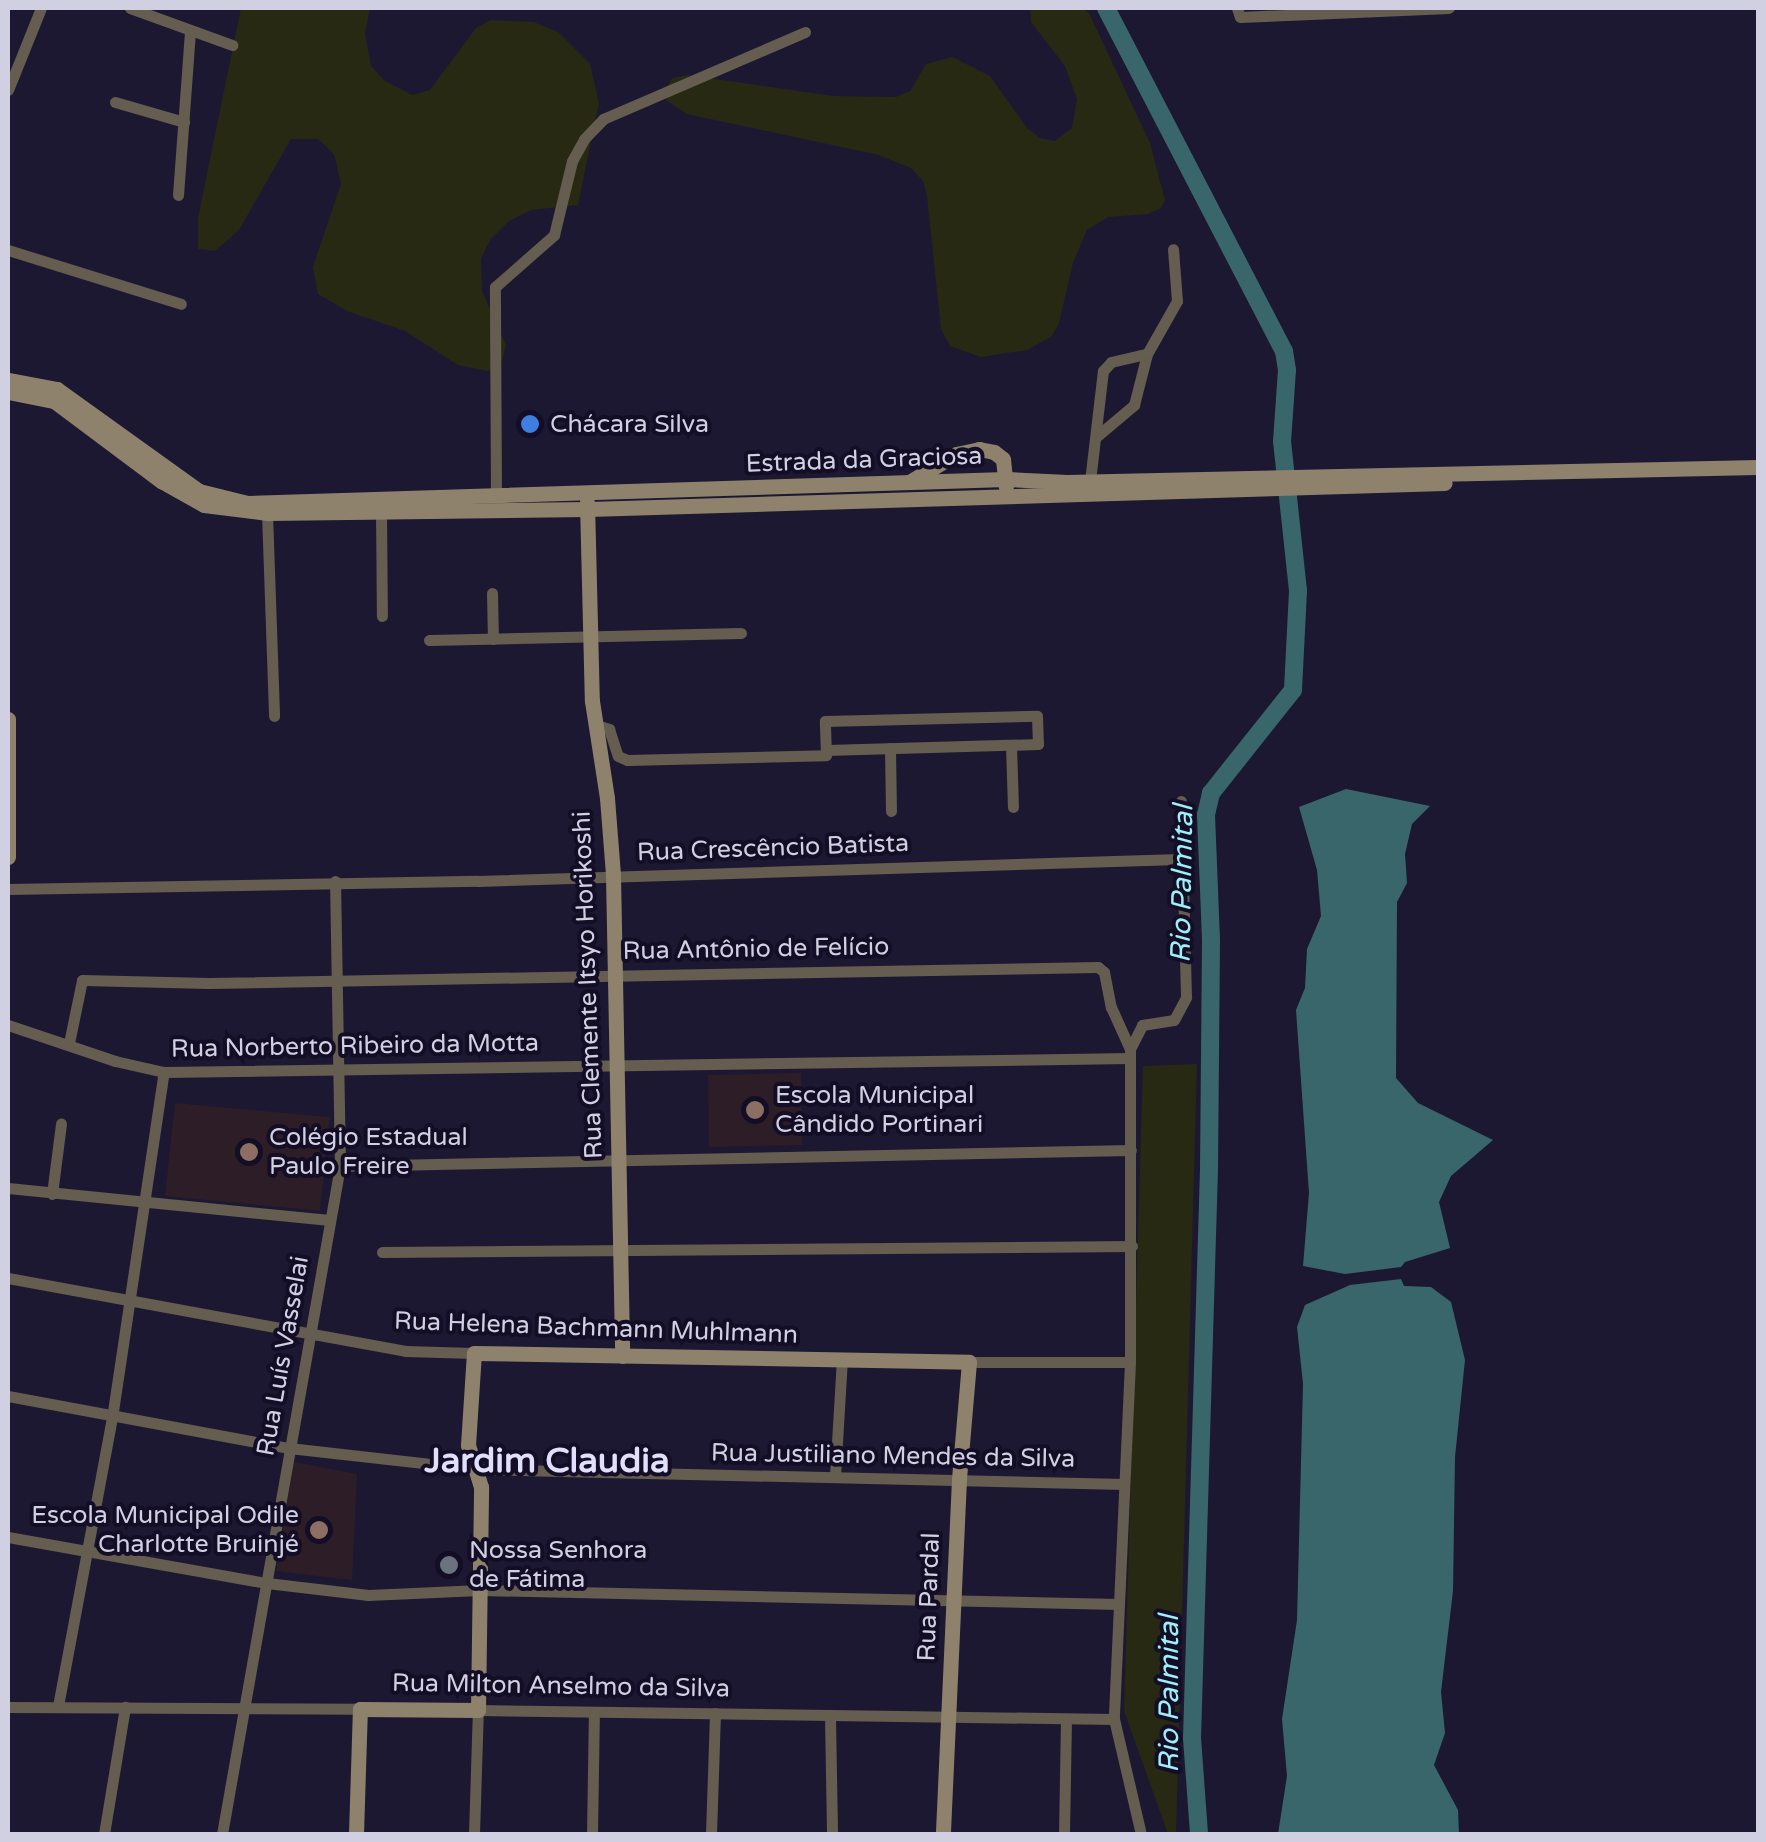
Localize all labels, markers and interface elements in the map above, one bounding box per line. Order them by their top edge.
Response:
place label: Chácara Silva [550,409,709,439]
marker: Chácara Silva [519,413,541,435]
street label: Estrada da Graciosa [745,441,983,479]
water label: Rio Palmital [1164,805,1200,963]
street label: Rua Clemente Itsyo Horikoshi [567,810,609,1160]
street label: Rua Crescêncio Batista [636,828,910,868]
street label: Rua Antônio de Felício [622,932,890,966]
street label: Rua Norberto Ribeiro da Motta [171,1028,539,1064]
place label: Escola Municipal Cândido Portinari [775,1081,983,1140]
marker: Escola Municipal Cândido Portinari [744,1099,766,1121]
place label: Colégio Estadual Paulo Freire [269,1123,468,1182]
marker: Colégio Estadual Paulo Freire [238,1141,260,1163]
street label: Rua Luís Vasselai [251,1254,315,1458]
street label: Rua Helena Bachmann Muhlmann [393,1306,799,1350]
street label: Rua Justiliano Mendes da Silva [711,1438,1075,1474]
district label: Jardim Claudia [424,1440,670,1482]
place label: Escola Municipal Odile Charlotte Bruinjé [31,1501,299,1560]
marker: Escola Municipal Odile Charlotte Bruinjé [308,1519,330,1541]
street label: Rua Pardal [912,1532,946,1662]
place label: Nossa Senhora de Fátima [469,1536,647,1595]
marker: Nossa Senhora de Fátima [438,1554,460,1576]
water label: Rio Palmital [1152,1615,1186,1773]
street label: Rua Milton Anselmo da Silva [392,1668,730,1704]

